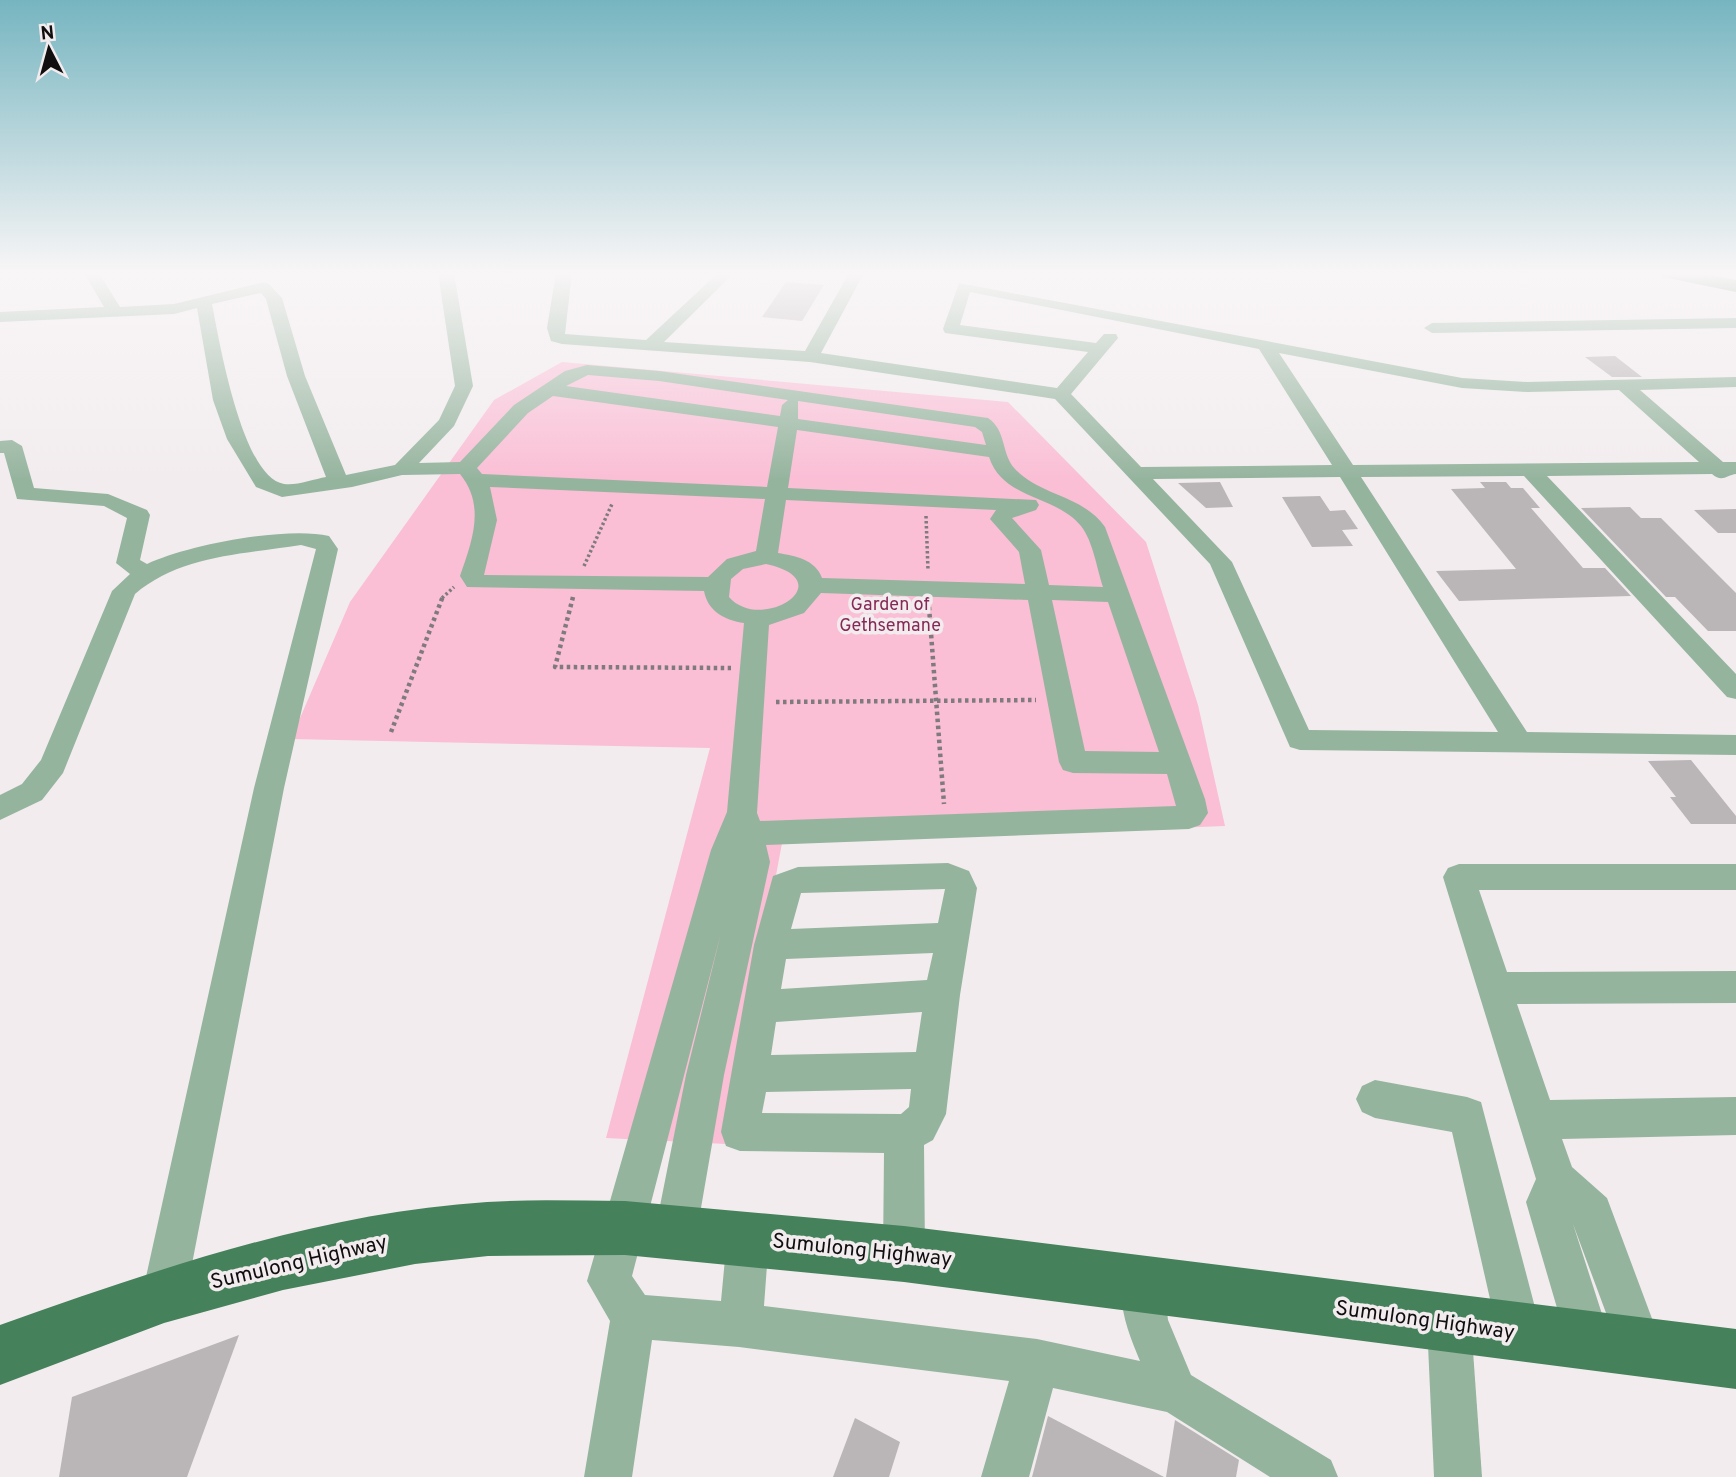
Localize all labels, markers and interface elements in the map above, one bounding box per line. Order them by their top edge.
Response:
north arrow [14,14,84,84]
text: N [39,21,55,47]
park label: Garden of Gethsemane [839,594,941,638]
street label: Sumulong Highway [771,1228,953,1274]
street label: Sumulong Highway [208,1230,390,1296]
street label: Sumulong Highway [1334,1295,1516,1347]

